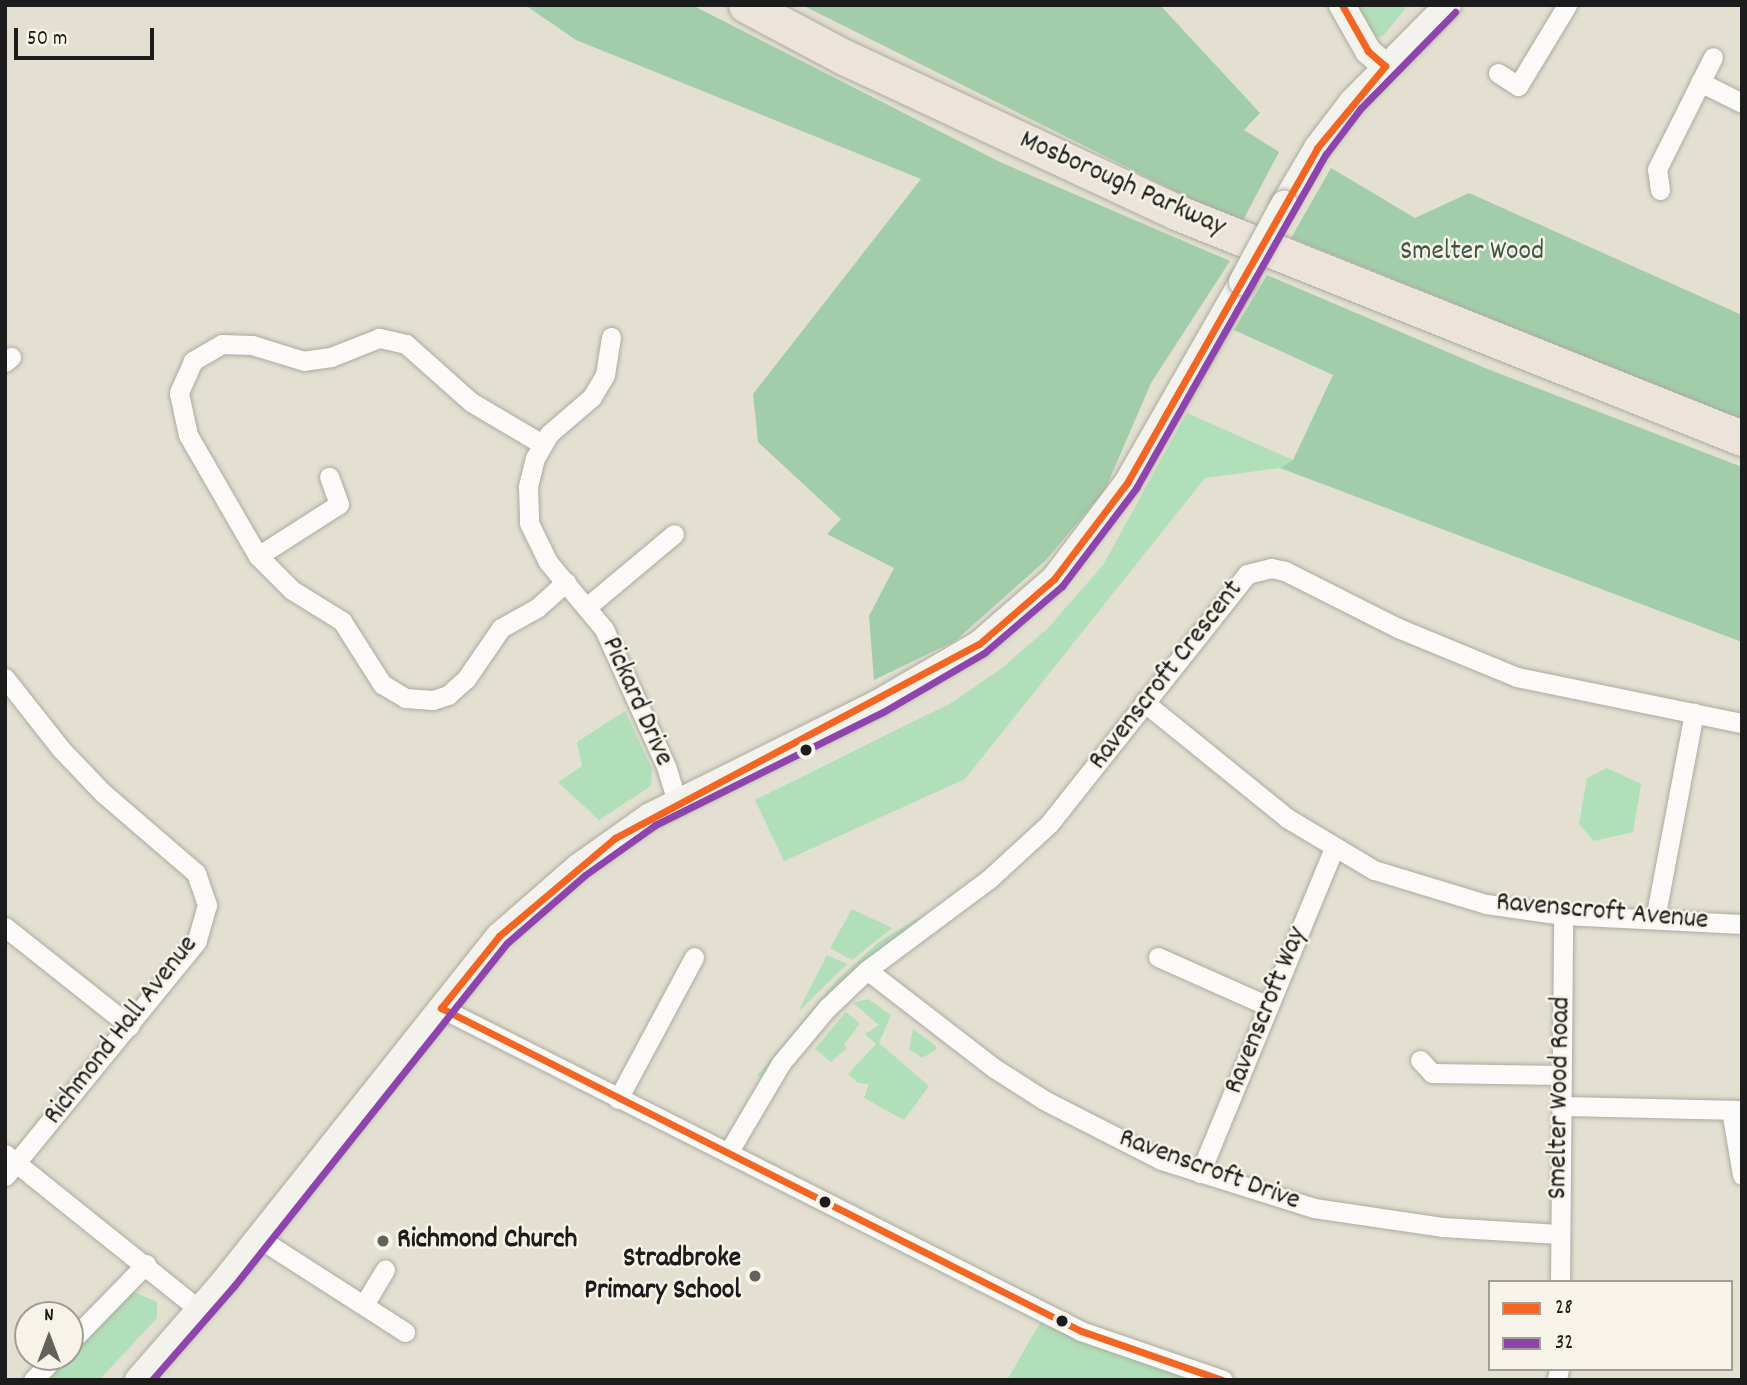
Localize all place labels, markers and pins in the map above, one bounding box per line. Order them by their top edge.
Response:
unlabelled marker [799,743,813,757]
unlabelled marker [818,1195,832,1209]
place label: Richmond Church [397,1224,577,1258]
marker: Richmond Church [375,1233,391,1249]
place label: Stradbroke Primary School [584,1243,741,1309]
marker: Stradbroke Primary School [747,1268,763,1284]
unlabelled marker [1055,1314,1069,1328]

